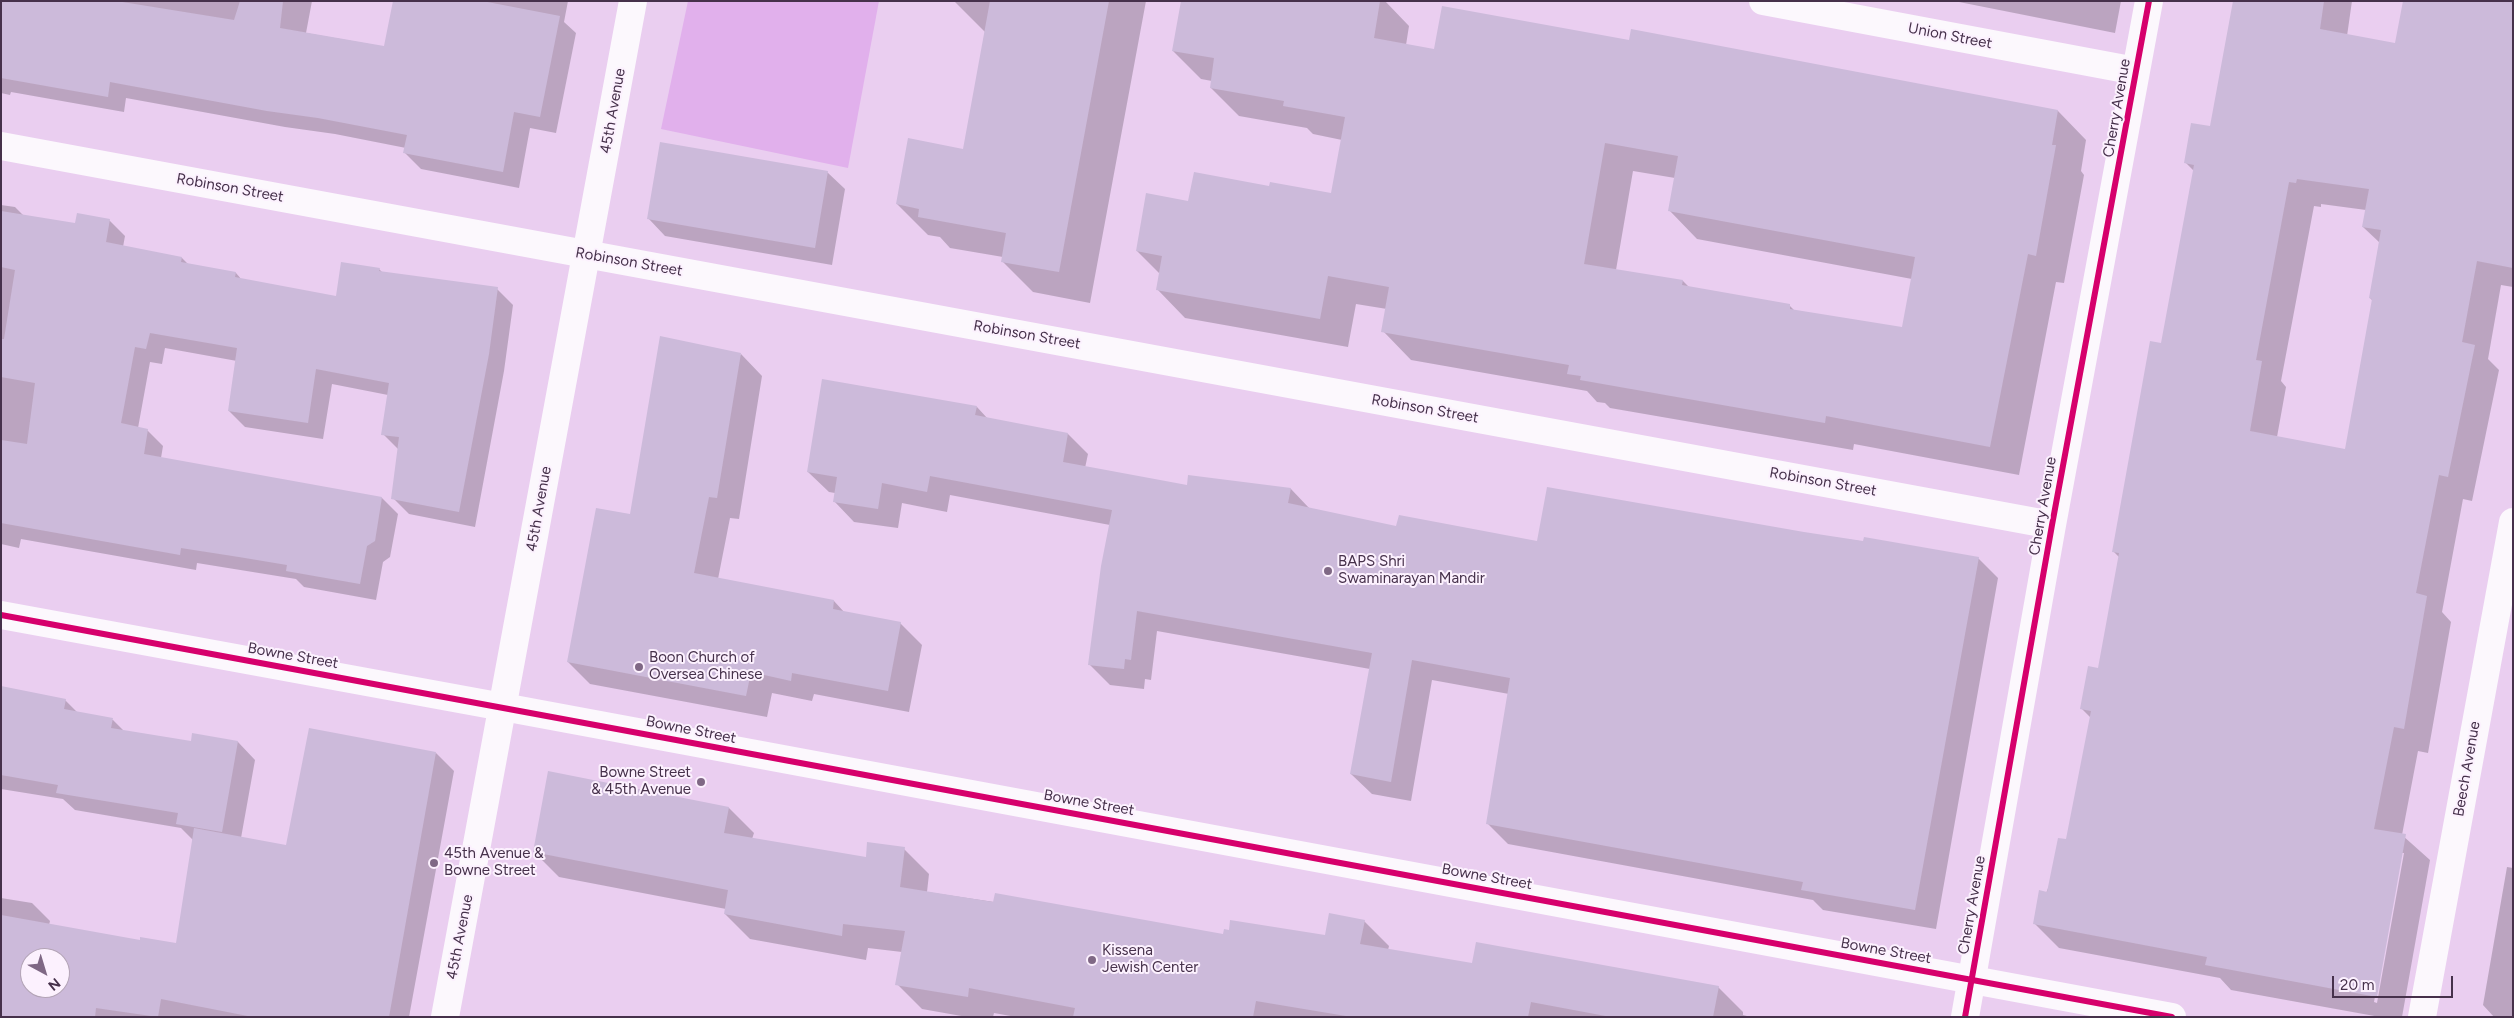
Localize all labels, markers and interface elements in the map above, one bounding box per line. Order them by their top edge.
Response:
street label: Union Street [1906,19,1994,53]
street label: Cherry Avenue [2099,57,2135,159]
street label: 45th Avenue [597,67,629,155]
street label: Robinson Street [175,170,285,206]
street label: Robinson Street [574,244,684,280]
street label: Robinson Street [972,317,1082,353]
street label: Robinson Street [1370,391,1480,427]
street label: Cherry Avenue [2025,455,2061,557]
street label: Robinson Street [1768,464,1878,500]
street label: 45th Avenue [523,465,555,553]
place label: BAPS Shri Swaminarayan Mandir [1338,553,1485,588]
marker: BAPS Shri Swaminarayan Mandir [1322,565,1334,577]
street label: Bowne Street [246,639,340,673]
place label: Boon Church of Oversea Chinese [649,649,762,684]
marker: Boon Church of Oversea Chinese [633,661,645,673]
street label: Bowne Street [644,712,738,748]
street label: Beech Avenue [2450,720,2484,818]
place label: Bowne Street & 45th Avenue [591,764,691,799]
marker: Bowne Street & 45th Avenue [695,776,707,788]
street label: Bowne Street [1042,786,1136,820]
place label: 45th Avenue & Bowne Street [444,845,544,880]
street label: Cherry Avenue [1954,854,1990,956]
marker: 45th Avenue & Bowne Street [428,857,440,869]
street label: Bowne Street [1440,860,1534,894]
street label: 45th Avenue [443,893,477,981]
street label: Bowne Street [1839,934,1933,968]
place label: Kissena Jewish Center [1102,942,1198,977]
north arrow [20,948,70,998]
marker: Kissena Jewish Center [1086,954,1098,966]
scale bar [2334,966,2455,998]
text: N [45,974,64,994]
text: 20 m [2340,976,2374,994]

